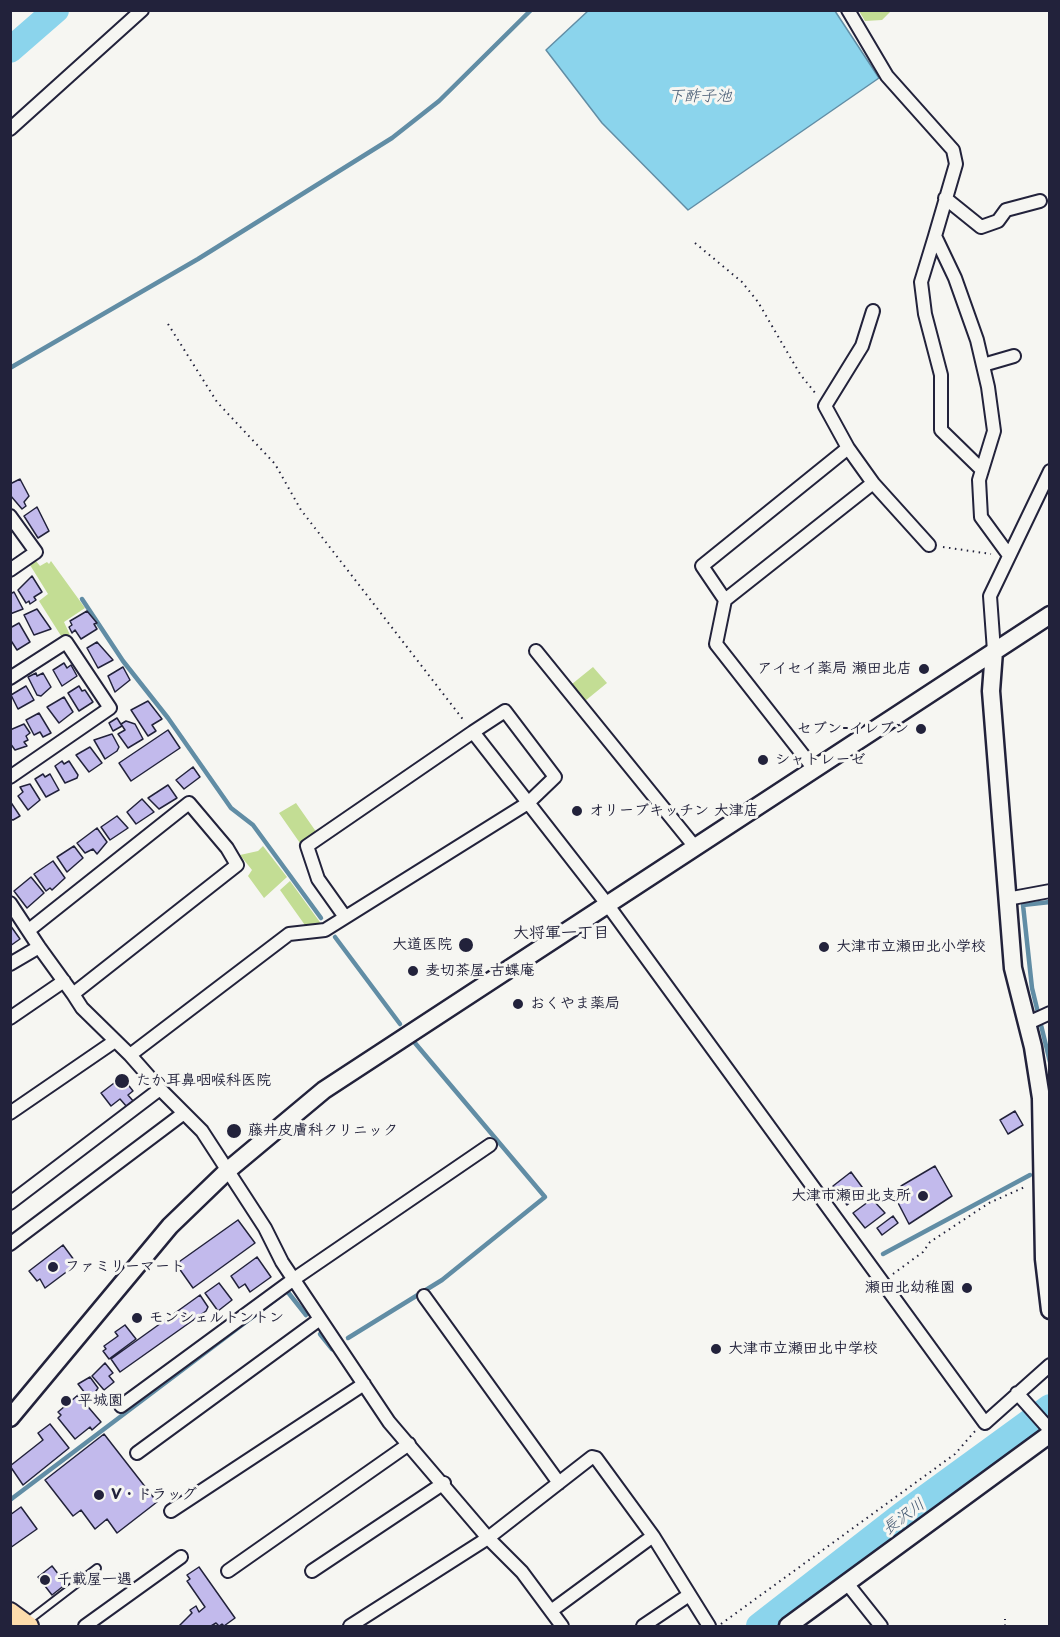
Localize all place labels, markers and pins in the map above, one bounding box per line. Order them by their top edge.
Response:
place label: アイセイ薬局 瀬田北店 [757,660,912,678]
marker: アイセイ薬局 瀬田北店 [917,662,931,676]
place label: セブン-イレブン [797,720,909,738]
marker: セブン-イレブン [914,722,928,736]
place label: シャトレーゼ [775,751,866,769]
marker: シャトレーゼ [756,753,770,767]
place label: オリーブキッチン 大津店 [589,802,759,820]
marker: オリーブキッチン 大津店 [570,804,584,818]
place label: 大道医院 [392,936,452,954]
marker: 大道医院 [457,936,475,954]
place label: 大津市立瀬田北小学校 [836,938,986,956]
marker: 大津市立瀬田北小学校 [817,940,831,954]
place label: 麦切茶屋 古蝶庵 [425,962,535,980]
marker: 麦切茶屋 古蝶庵 [406,964,420,978]
place label: おくやま薬局 [530,995,620,1013]
marker: おくやま薬局 [511,997,525,1011]
marker: たか耳鼻咽喉科医院 [113,1072,131,1090]
place label: たか耳鼻咽喉科医院 [136,1072,271,1090]
marker: 藤井皮膚科クリニック [225,1122,243,1140]
place label: 藤井皮膚科クリニック [248,1122,398,1140]
place label: 大津市瀬田北支所 [791,1187,911,1205]
marker: 大津市瀬田北支所 [916,1189,930,1203]
place label: ファミリーマート [65,1258,185,1276]
marker: ファミリーマート [46,1260,60,1274]
place label: 瀬田北幼稚園 [865,1279,955,1297]
marker: 瀬田北幼稚園 [960,1281,974,1295]
place label: モンシェルトントン [149,1309,284,1327]
marker: モンシェルトントン [130,1311,144,1325]
place label: 大津市立瀬田北中学校 [728,1340,878,1358]
marker: 大津市立瀬田北中学校 [709,1342,723,1356]
place label: 平城園 [78,1392,123,1410]
marker: 平城園 [59,1394,73,1408]
place label: V・ドラッグ [111,1486,197,1504]
marker: V・ドラッグ [92,1488,106,1502]
place label: 千載屋一遇 [57,1571,132,1589]
marker: 千載屋一遇 [38,1573,52,1587]

